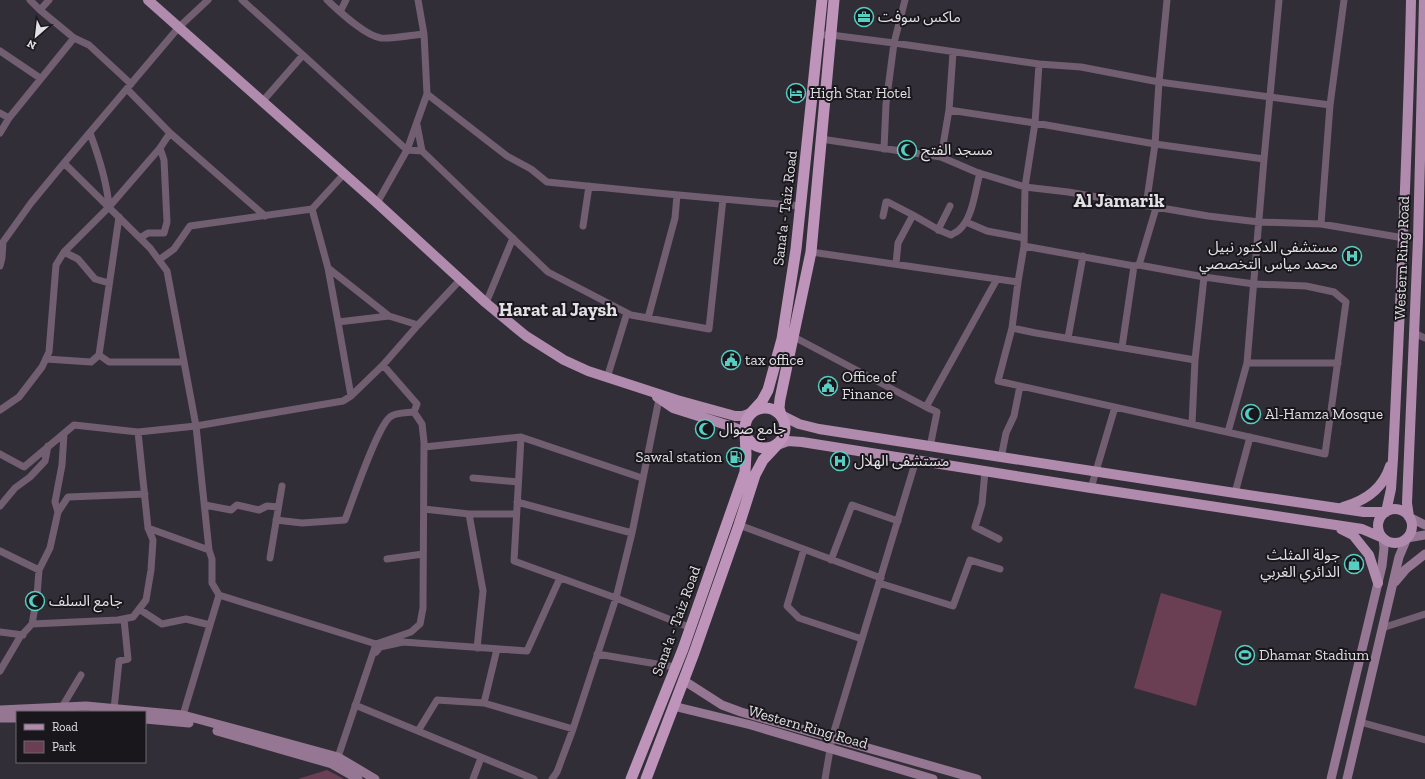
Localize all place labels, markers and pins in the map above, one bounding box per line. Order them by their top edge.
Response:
office icon: ماكس سوفت [853,6,875,28]
place label: ماكس سوفت [878,8,961,26]
hotel icon: High Star Hotel [785,82,807,104]
place label: High Star Hotel [810,84,911,102]
mosque icon: مسجد الفتح [896,139,918,161]
place label: مسجد الفتح [921,141,993,162]
place label: مستشفى الدكتور نبيل محمد مياس التخصصي [1199,238,1338,275]
hospital icon: مستشفى الدكتور نبيل محمد مياس التخصصي [1341,245,1363,267]
public building icon: tax office [720,349,742,371]
place label: tax office [745,351,804,369]
place label: Office of Finance [842,368,897,403]
public building icon: Office of Finance [817,375,839,397]
mosque icon: Al-Hamza Mosque [1240,403,1262,425]
place label: Al-Hamza Mosque [1265,405,1383,423]
mosque icon: جامع صوال [694,418,716,440]
place label: جامع صوال [719,420,786,441]
fuel station icon: Sawal station [725,446,747,468]
place label: Sawal station [635,448,722,466]
hospital icon: مستشفى الهلال [829,450,851,472]
place label: مستشفى الهلال [854,452,949,470]
place label: جولة المثلث الدائري الغربي [1260,546,1340,583]
shop icon: جولة المثلث الدائري الغربي [1343,553,1365,575]
mosque icon: جامع السلف [24,590,46,612]
place label: جامع السلف [49,592,123,613]
sports icon: Dhamar Stadium [1234,644,1256,666]
place label: Dhamar Stadium [1259,646,1369,664]

